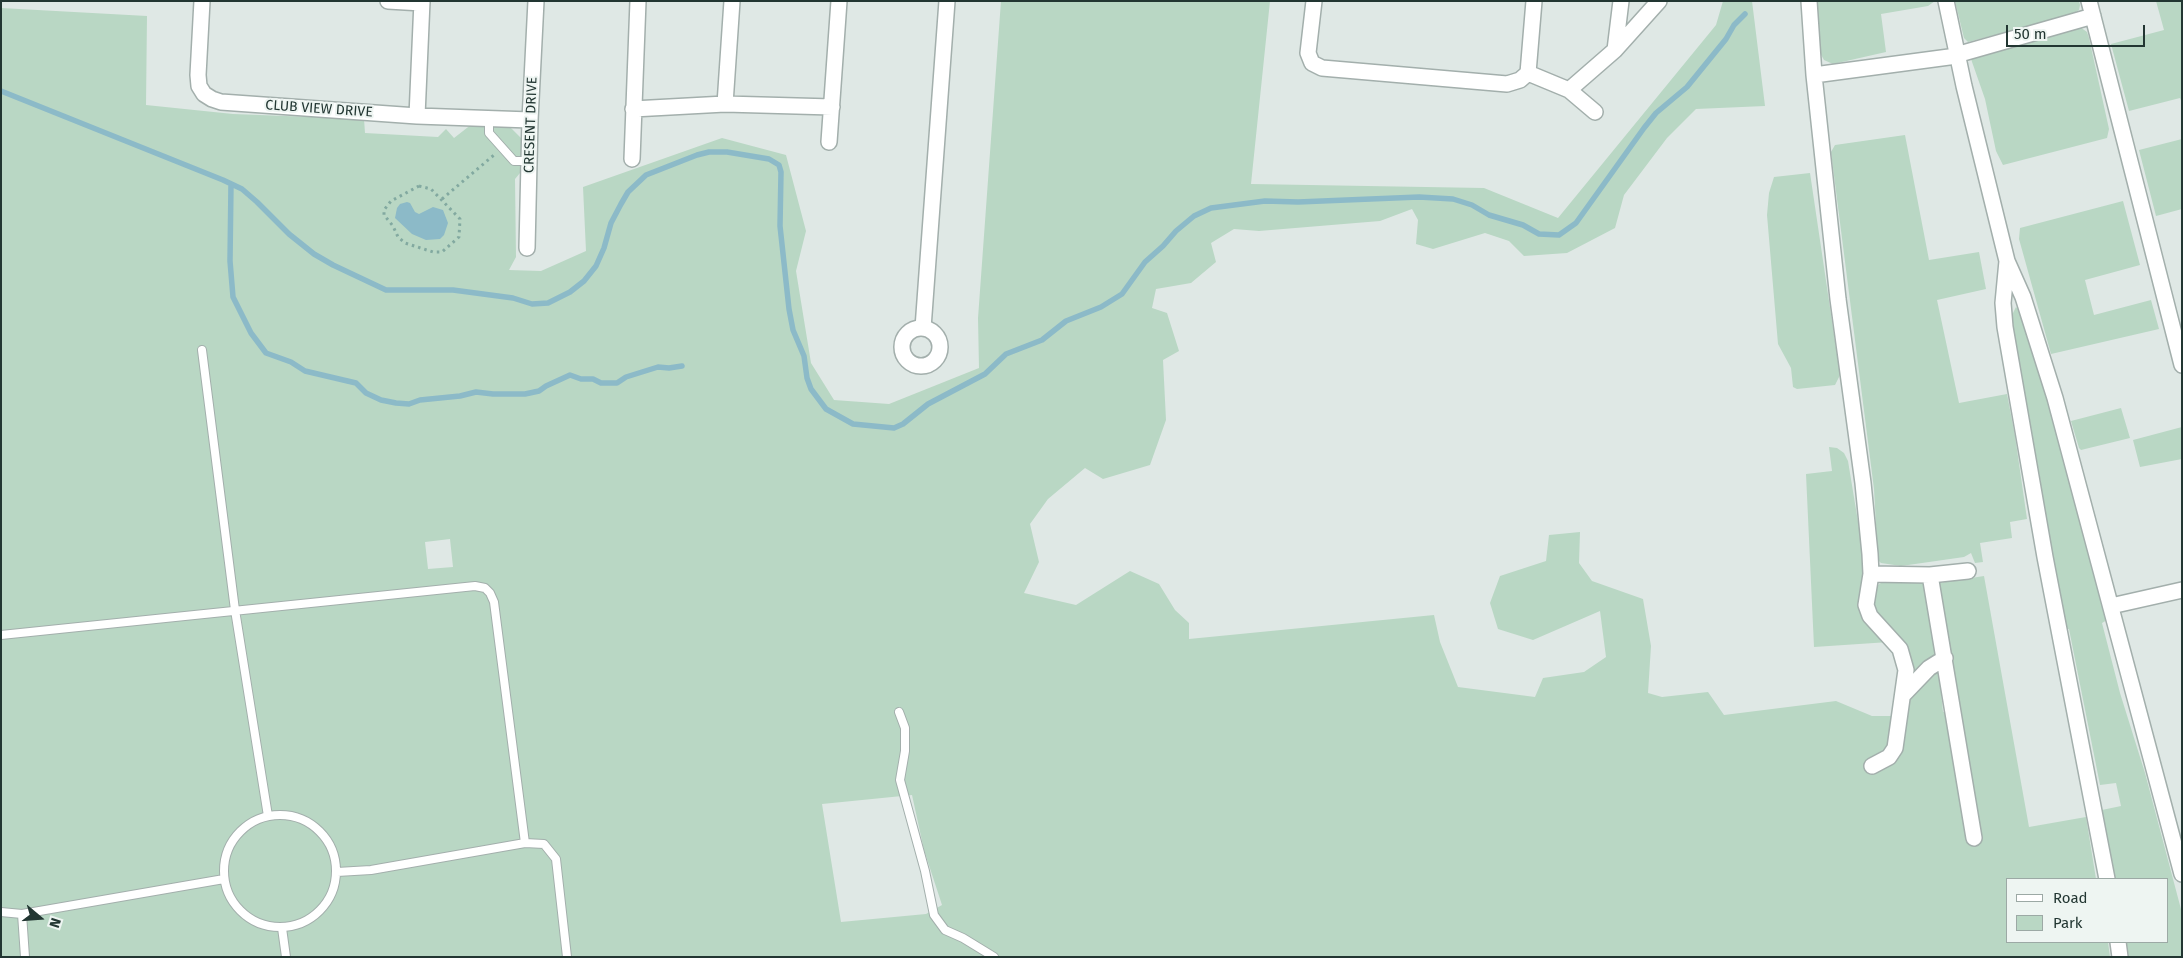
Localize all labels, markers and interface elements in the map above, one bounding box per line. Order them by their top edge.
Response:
scale bar [2008,15,2147,47]
text: 50 m [2014,25,2047,43]
street label: CRESENT DRIVE [521,77,541,173]
street label: CLUB VIEW DRIVE [265,97,373,121]
legend [2006,878,2168,943]
text: Road [2053,889,2088,907]
north arrow [15,893,65,943]
text: Park [2053,914,2083,932]
text: N [45,916,64,930]

